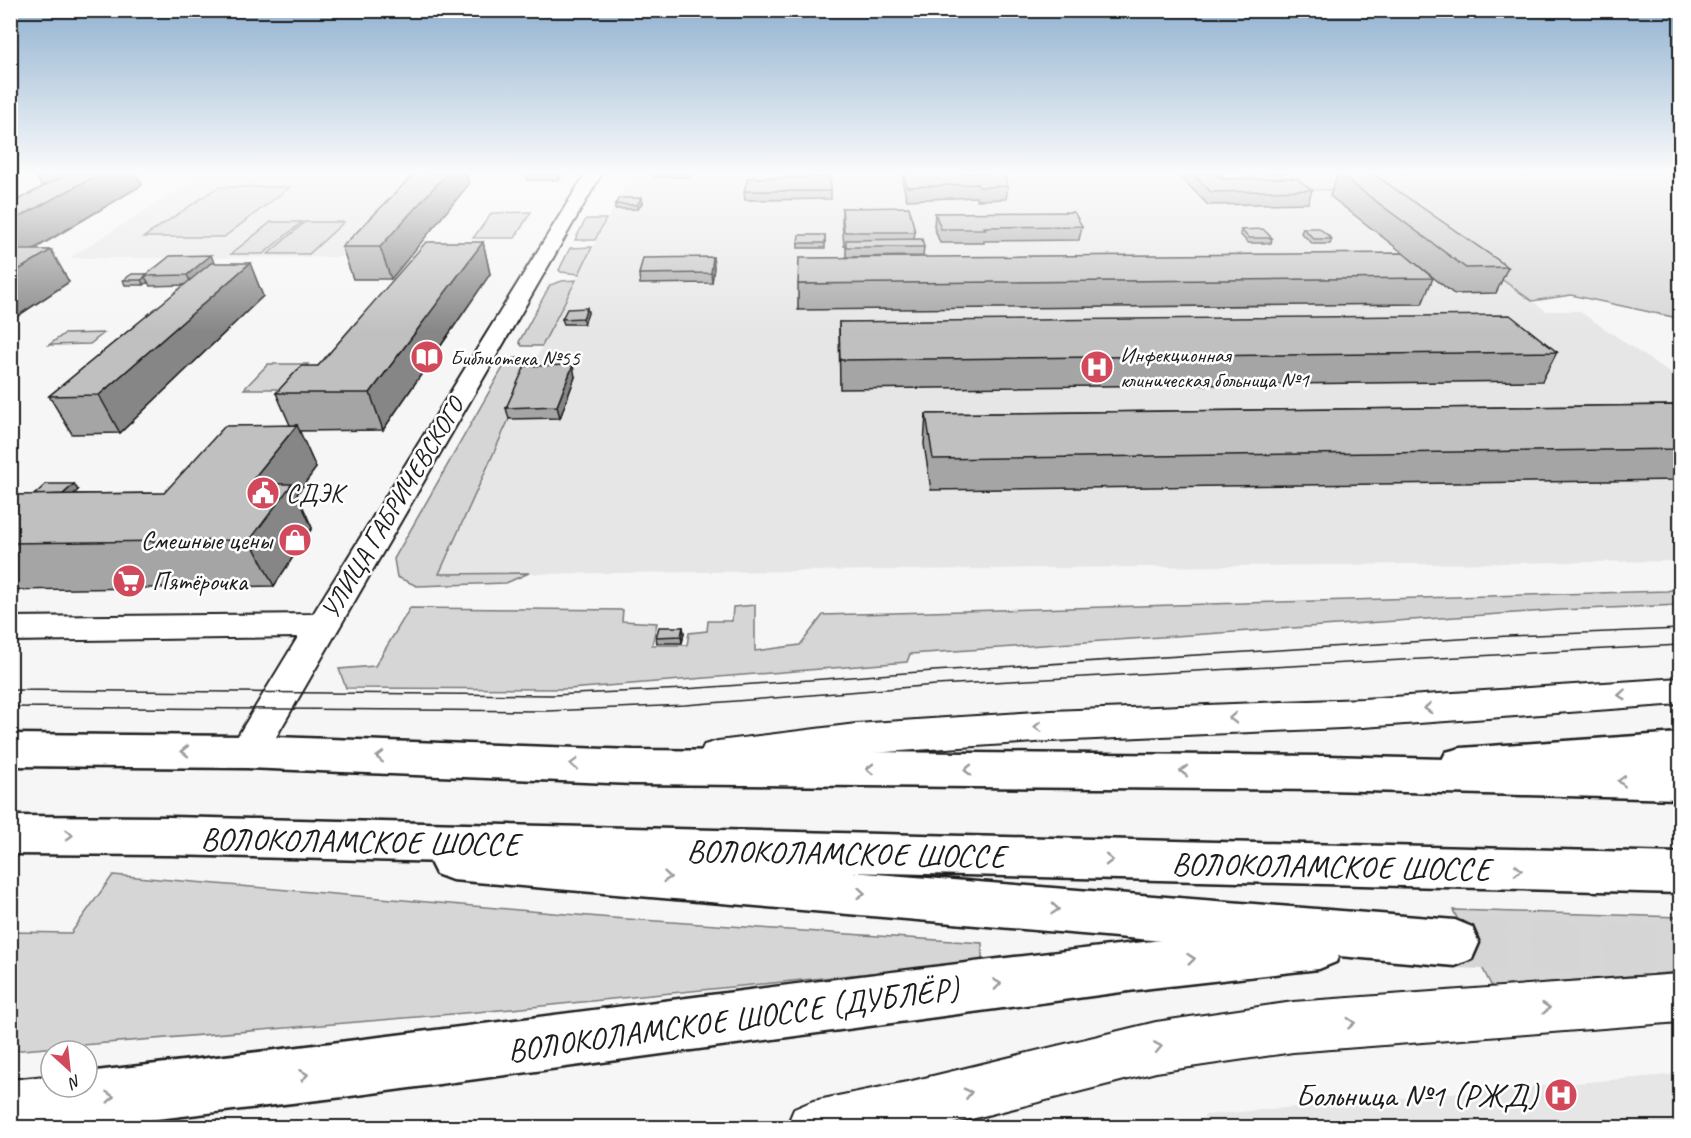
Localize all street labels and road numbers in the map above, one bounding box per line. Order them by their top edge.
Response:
street label: УЛИЦА ГАБРИЧЕВСКОГО [313,389,473,625]
street label: ВОЛОКОЛАМСКОЕ ШОССЕ [200,818,524,865]
street label: ВОЛОКОЛАМСКОЕ ШОССЕ [686,830,1010,877]
street label: ВОЛОКОЛАМСКОЕ ШОССЕ [1171,843,1495,890]
street label: ВОЛОКОЛАМСКОЕ ШОССЕ (ДУБЛЁР) [505,967,963,1071]

